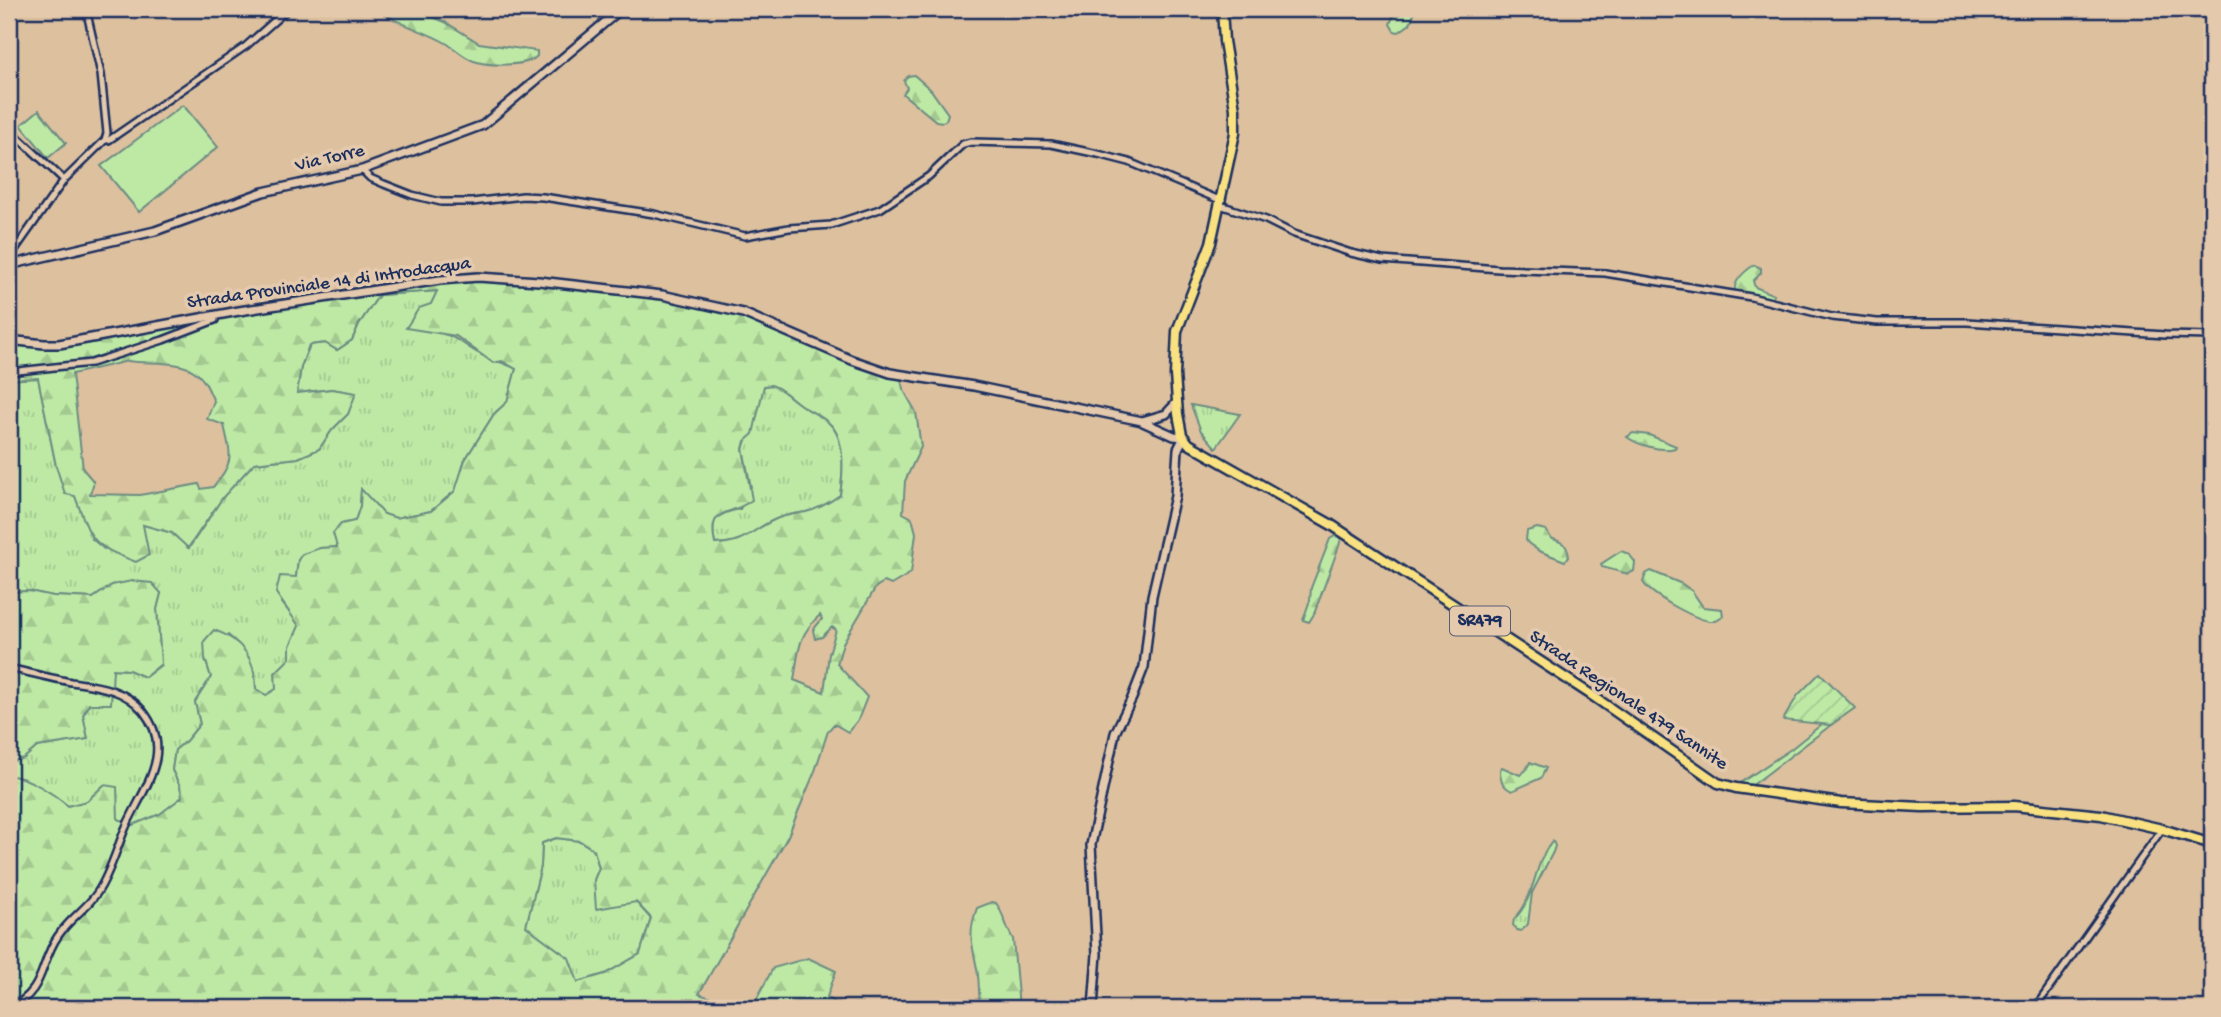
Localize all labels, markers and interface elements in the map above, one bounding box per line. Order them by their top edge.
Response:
street label: Via Torre [292,140,367,178]
street label: Strada Provinciale 14 di Introdacqua [186,253,474,315]
road number: SR479 [1450,606,1510,636]
street label: Strada Regionale 479 Sannite [1524,626,1732,776]

